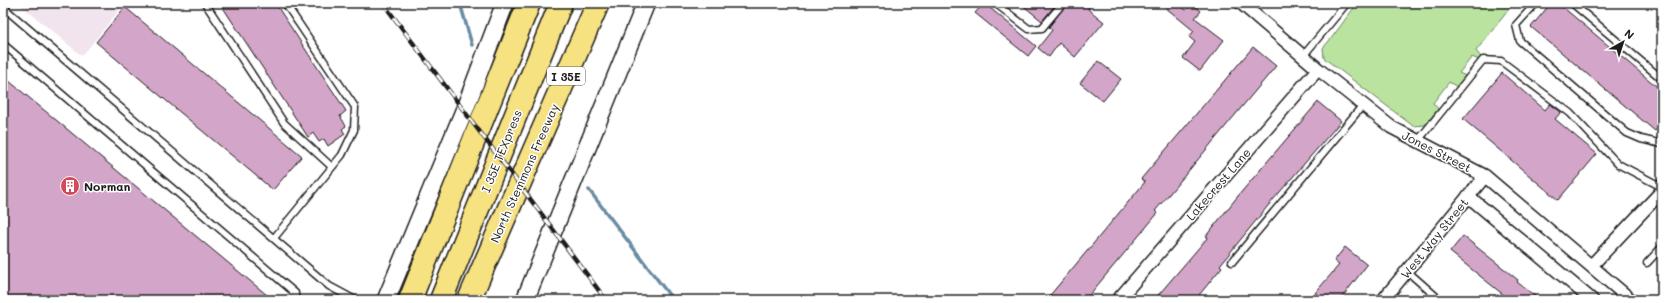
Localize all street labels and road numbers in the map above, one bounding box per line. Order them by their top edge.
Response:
road number: I 35E [547,67,585,85]
street label: North Stemmons Freeway [486,101,562,245]
street label: I 35E TEXpress [477,107,525,195]
street label: Jones Street [1400,127,1474,175]
street label: Lakecrest Lane [1182,144,1254,224]
street label: West Way Street [1397,194,1471,282]

